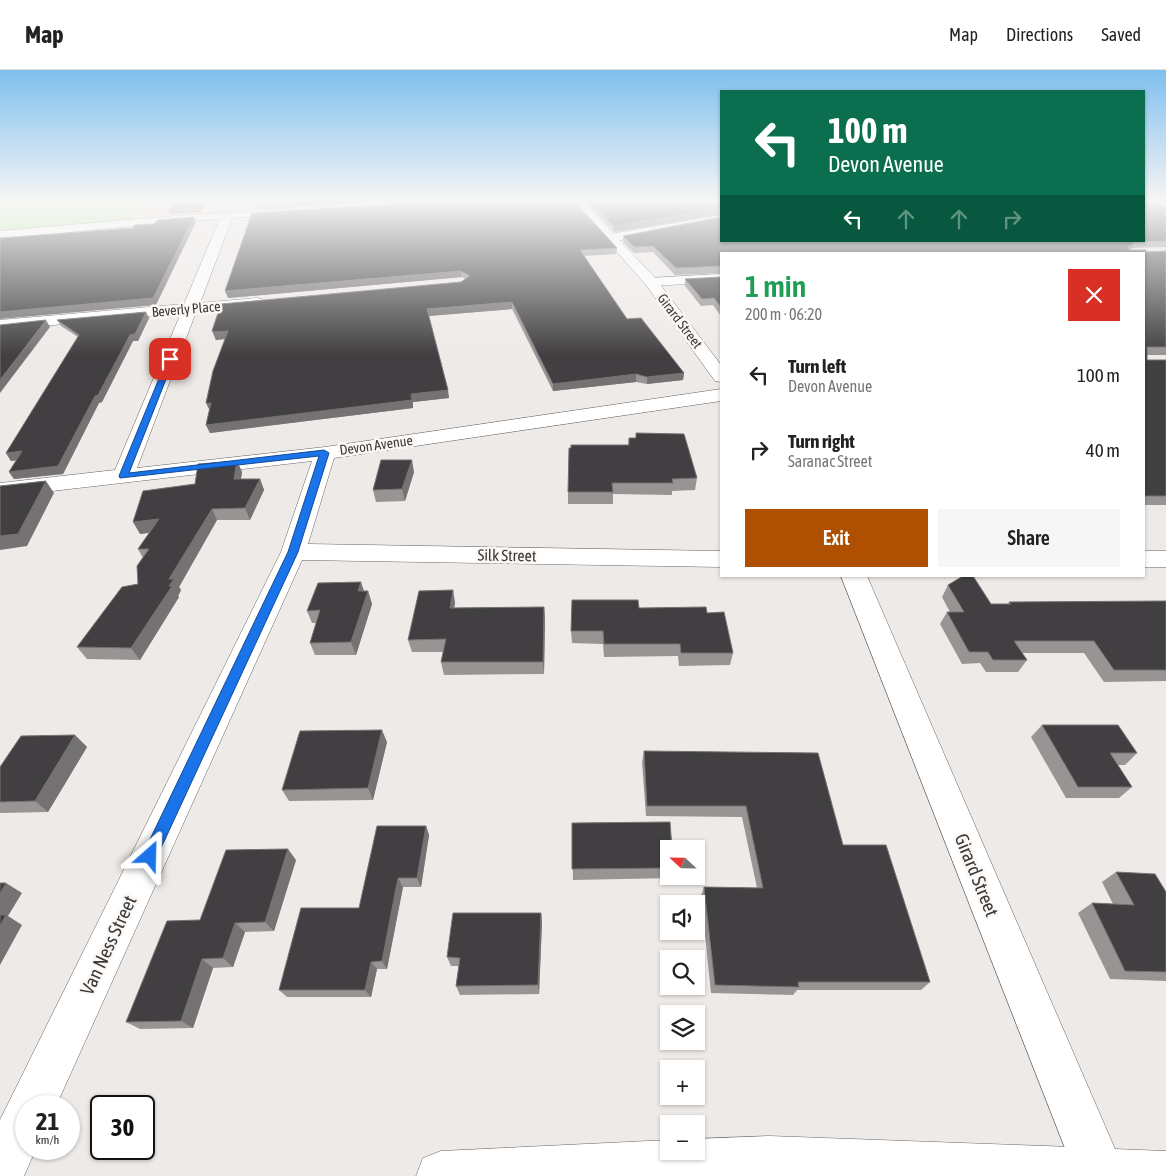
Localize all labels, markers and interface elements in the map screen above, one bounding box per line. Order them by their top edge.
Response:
text: Map [25,21,64,48]
text: Map [949,24,978,45]
text: Directions [1006,24,1073,45]
text: Saved [1101,24,1141,45]
icon: left [745,110,810,175]
text: 100 m [828,110,907,150]
text: Devon Avenue [828,151,944,177]
icon: left [839,205,867,233]
icon: ahead [892,205,920,233]
icon: ahead [945,205,973,233]
icon: right [998,205,1026,233]
text: 1 min [745,269,806,303]
button: close [1068,269,1120,321]
street label: Girard Street [654,290,706,352]
street label: Beverly Place [151,298,221,320]
text: 200 m · 06:20 [745,305,822,323]
pin [149,338,191,380]
icon: arrive [156,345,184,373]
text: Turn left [788,355,846,377]
icon: left [745,361,773,389]
text: 100 m [1077,364,1120,386]
text: Devon Avenue [788,377,872,395]
text: Turn right [788,430,855,452]
street label: Devon Avenue [338,432,414,458]
icon: right [745,436,773,464]
text: 40 m [1086,439,1120,461]
text: Saranac Street [788,452,872,470]
button: Exit [745,509,928,567]
button: Share [938,509,1120,567]
street label: Silk Street [477,545,537,565]
position arrow [123,829,175,881]
street label: Girard Street [950,830,1004,920]
north arrow [660,840,705,885]
map controls [660,840,705,1160]
street label: Van Ness Street [75,892,141,998]
button: sound [660,895,705,940]
button: search [660,950,705,995]
button: layers [660,1005,705,1050]
button: + [660,1060,705,1105]
speed limit sign: 30 [90,1095,155,1160]
text: 21 [36,1107,59,1135]
button: − [660,1115,705,1160]
text: km/h [36,1133,59,1147]

